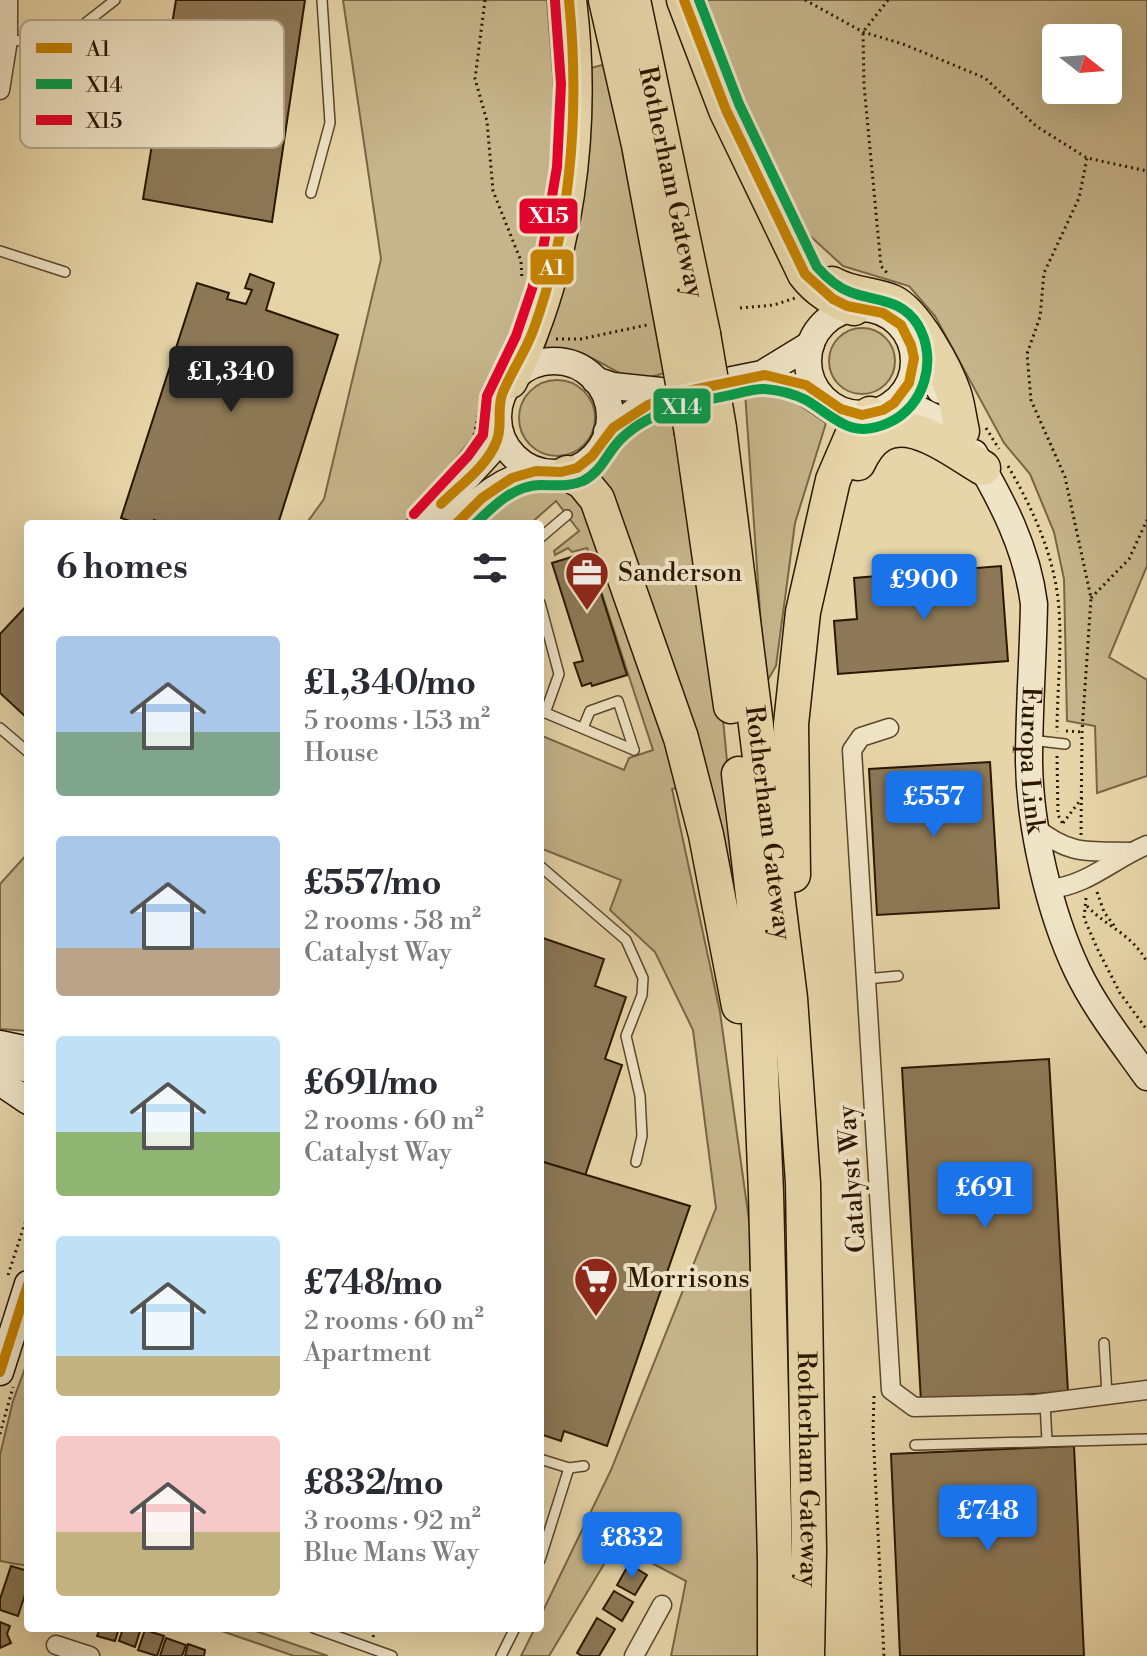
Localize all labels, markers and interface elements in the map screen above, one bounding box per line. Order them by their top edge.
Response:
legend [20,20,284,148]
north arrow [1042,24,1122,104]
map controls [1042,24,1122,104]
text: A1 [85,36,111,63]
street label: Rotherham Gateway [631,63,711,301]
text: X14 [85,72,123,99]
text: X15 [85,108,122,135]
line badge: X15 [518,197,579,235]
text: X15 [528,203,569,230]
line badge: A1 [529,248,575,286]
text: A1 [538,255,566,282]
pin: £1,340 [166,346,296,414]
text: £1,340 [187,356,275,388]
line badge: X14 [652,387,712,425]
text: X14 [661,394,702,421]
icon: filters [468,546,512,590]
text: 6 homes [56,547,188,589]
office icon: Sanderson [563,549,611,612]
pin: £900 [877,554,971,622]
place label: Sanderson [618,557,742,589]
text: £900 [890,564,958,596]
text: £1,340/mo [304,663,476,705]
icon: home [120,668,216,764]
street label: Europa Link [1013,686,1052,837]
street label: Rotherham Gateway [738,704,799,942]
text: 5 rooms · 153 m² [304,705,490,737]
text: House [304,737,379,769]
pin: £557 [887,771,981,839]
text: £557 [903,781,965,813]
text: £557/mo [304,863,442,905]
icon: home [120,868,216,964]
text: 2 rooms · 58 m² [304,905,481,937]
text: Catalyst Way [304,937,452,969]
text: £691/mo [304,1063,438,1105]
icon: home [120,1068,216,1164]
street label: Catalyst Way [831,1104,873,1254]
text: 2 rooms · 60 m² [304,1105,484,1137]
text: Catalyst Way [304,1137,452,1169]
pin: £691 [938,1162,1032,1230]
text: £691 [956,1172,1014,1204]
supermarket icon: Morrisons [572,1255,620,1318]
text: £748/mo [304,1263,443,1305]
place label: Morrisons [627,1263,750,1295]
icon: home [120,1268,216,1364]
text: 2 rooms · 60 m² [304,1305,484,1337]
text: Apartment [304,1337,432,1369]
street label: Rotherham Gateway [790,1351,825,1588]
text: £832/mo [304,1463,444,1505]
icon: home [120,1468,216,1564]
pin: £748 [941,1485,1035,1553]
text: £748 [957,1495,1019,1527]
text: 3 rooms · 92 m² [304,1505,481,1537]
pin: £832 [585,1512,679,1580]
text: £832 [601,1522,664,1554]
text: Blue Mans Way [304,1537,479,1569]

